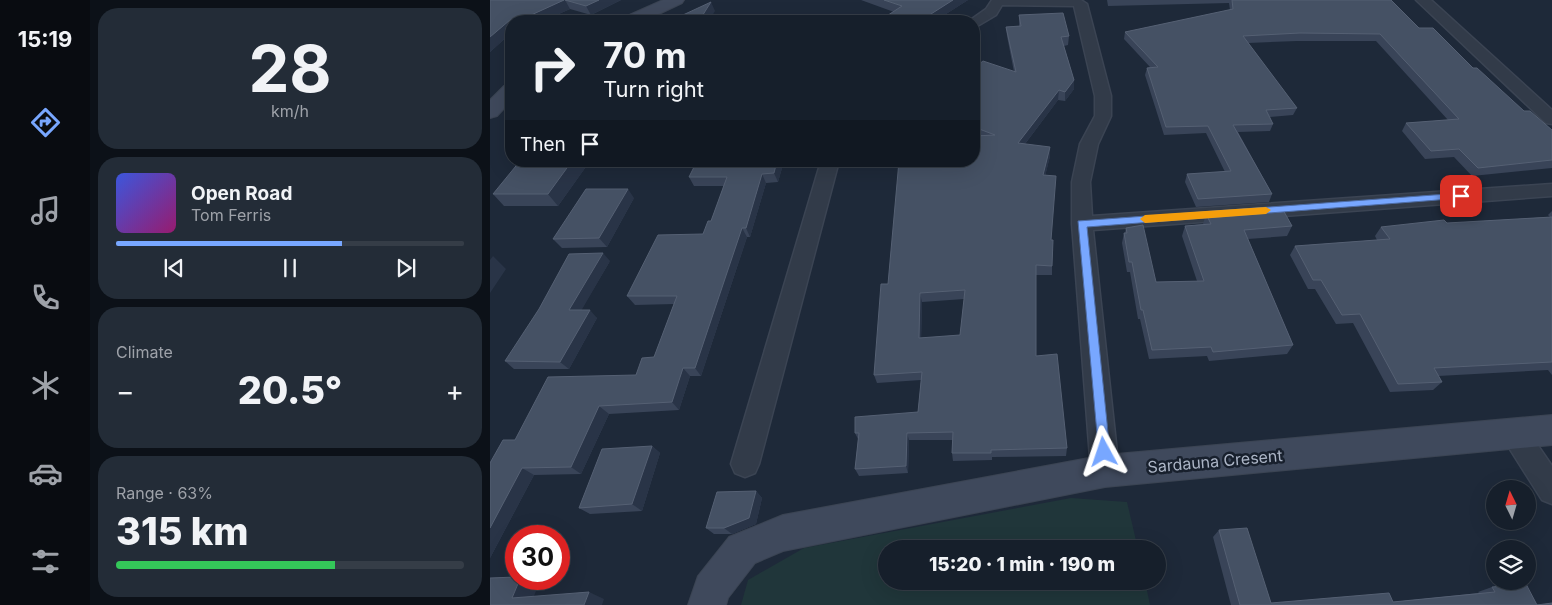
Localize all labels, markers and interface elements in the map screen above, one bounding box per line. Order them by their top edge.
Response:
text: 15:19 [18,26,72,52]
text: 28 [248,29,332,108]
text: 70 m [603,34,687,76]
icon: right [520,35,585,100]
text: Turn right [603,76,704,102]
text: km/h [271,101,309,121]
icon: directions [28,105,63,140]
icon: arrive [576,130,604,158]
text: Then [520,133,566,156]
pin [1440,175,1482,217]
text: Open Road [191,182,292,205]
icon: arrive [1447,182,1475,210]
icon: music [28,193,63,228]
text: Tom Ferris [191,205,271,225]
icon: previous [160,254,188,282]
icon: pause [276,254,304,282]
icon: next [392,254,420,282]
icon: phone [28,280,63,315]
text: Climate [116,342,173,362]
text: 20.5° [238,367,342,413]
icon: climate [28,368,63,403]
text: − [116,374,135,408]
text: + [445,374,464,408]
position arrow [1077,425,1129,477]
street label: Sardauna Cresent [1147,445,1283,477]
icon: car [28,456,63,491]
north arrow [1486,480,1536,530]
map controls [1486,480,1536,590]
text: Range · 63% [116,483,213,503]
text: 315 km [116,508,249,554]
speed limit sign: 30 [505,525,570,590]
button: layers [1486,540,1536,590]
icon: filters [28,544,63,579]
text: 15:20 · 1 min · 190 m [929,553,1115,576]

